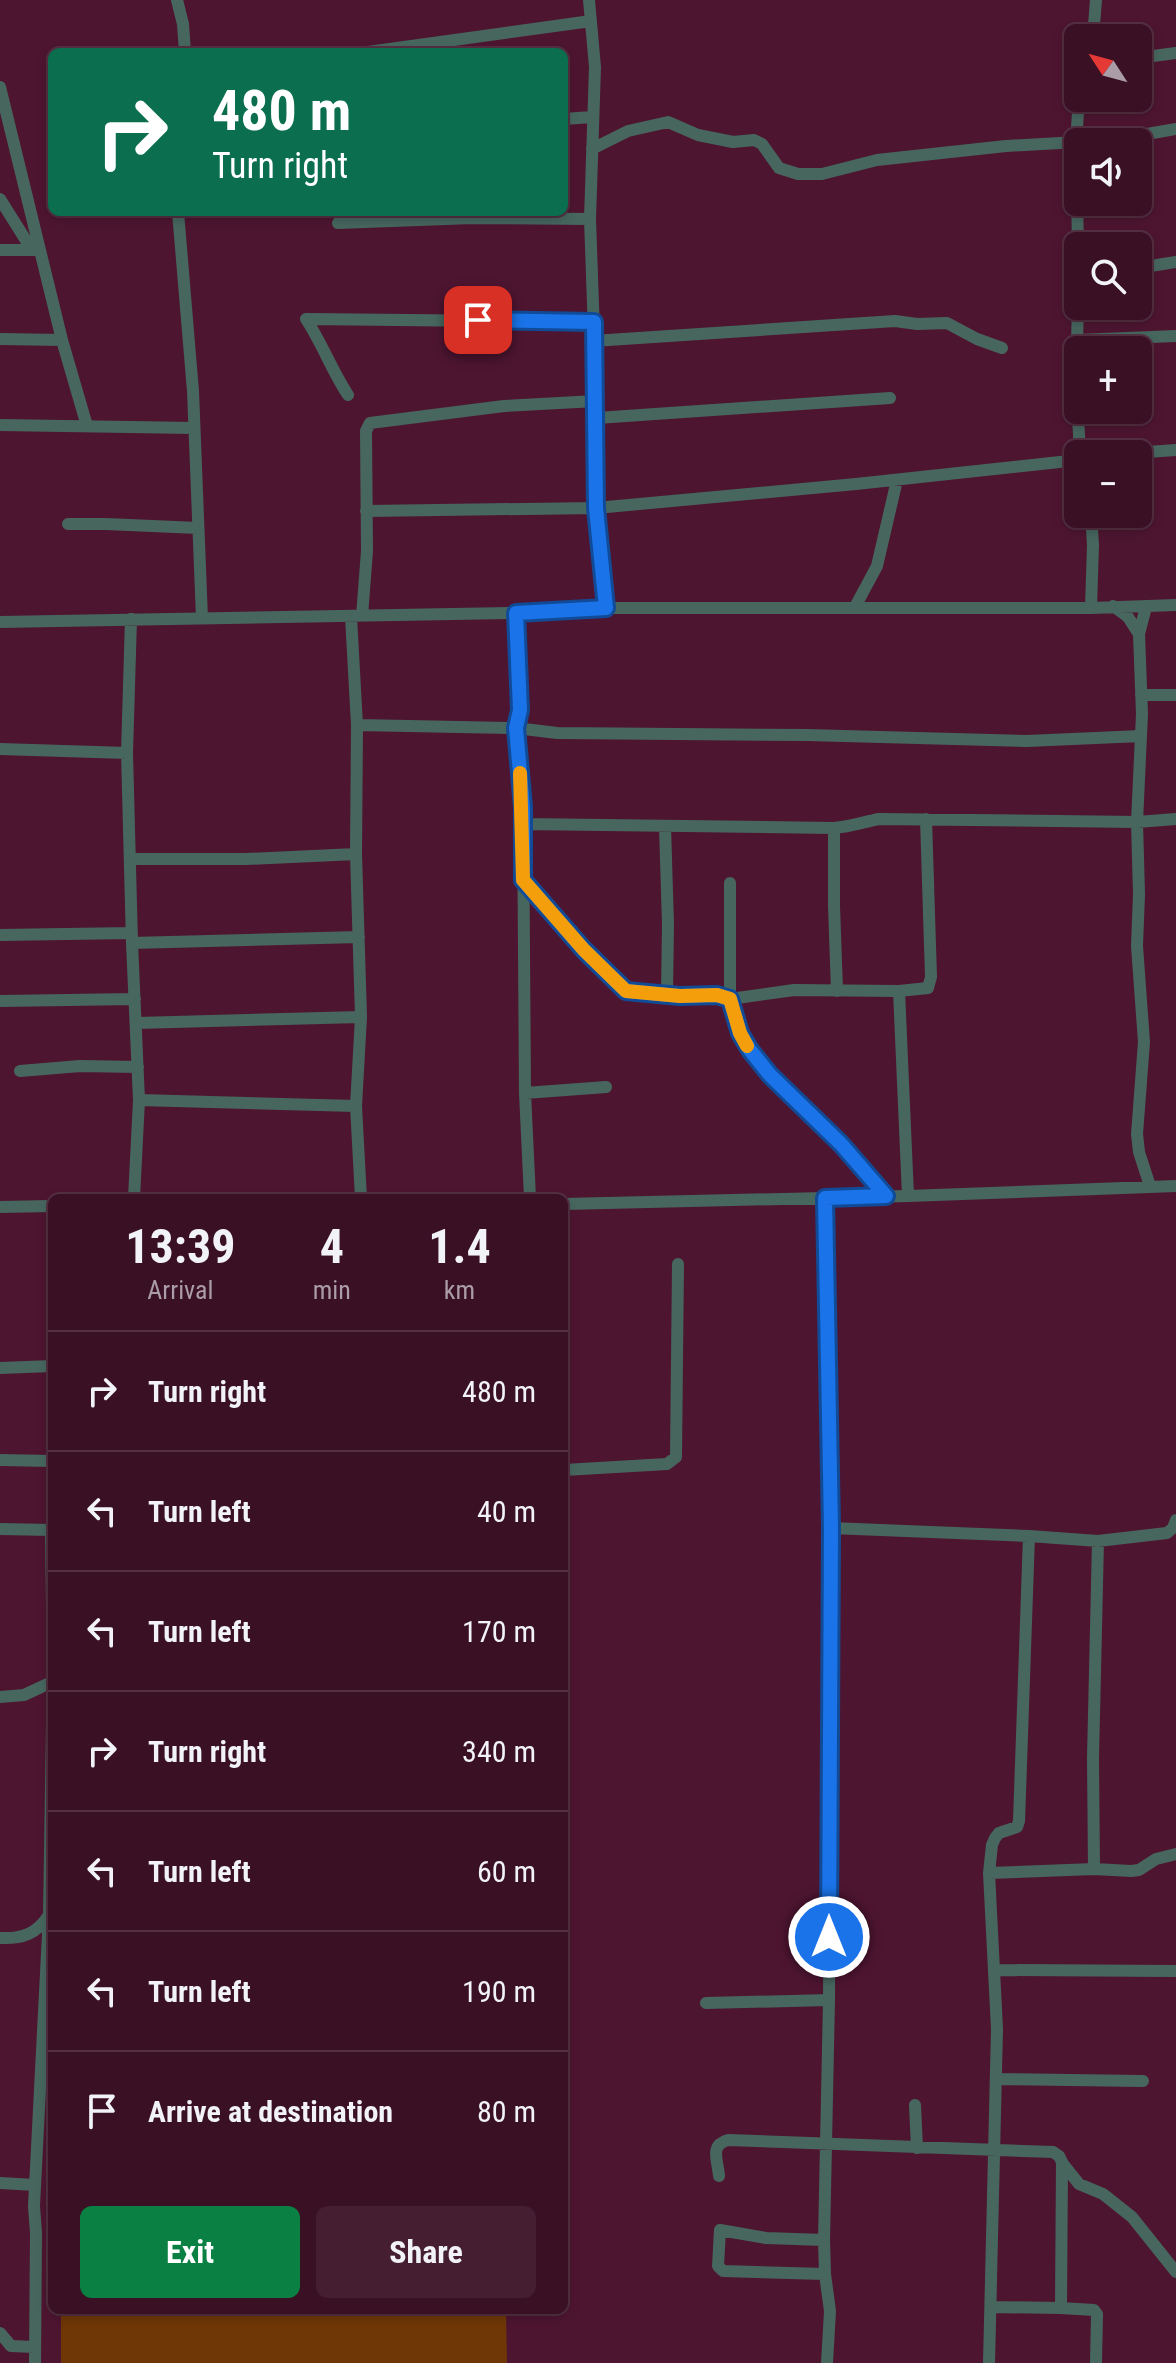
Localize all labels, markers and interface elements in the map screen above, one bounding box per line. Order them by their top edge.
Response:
north arrow [1064,24,1152,112]
map controls [1064,24,1152,528]
text: 480 m [212,78,351,144]
icon: right [80,80,184,184]
button: sound [1064,128,1152,216]
text: Turn right [212,145,348,187]
button: search [1064,232,1152,320]
pin [444,286,512,354]
icon: arrive [456,298,500,342]
button: + [1064,336,1152,424]
button: − [1064,440,1152,528]
text: 13:39 [125,1218,235,1275]
text: 4 [320,1218,344,1275]
text: 1.4 [428,1218,491,1275]
text: Arrival [147,1275,213,1305]
text: min [313,1275,351,1305]
text: km [444,1275,475,1305]
icon: right [80,1369,124,1413]
text: Turn right [148,1374,266,1409]
text: 480 m [462,1374,536,1409]
icon: left [80,1489,124,1533]
text: Turn left [148,1494,251,1529]
text: 40 m [477,1494,536,1529]
icon: left [80,1609,124,1653]
text: Turn left [148,1614,251,1649]
text: 170 m [462,1614,536,1649]
icon: right [80,1729,124,1773]
text: Turn right [148,1734,266,1769]
text: 340 m [462,1734,536,1769]
icon: left [80,1849,124,1893]
text: Turn left [148,1854,251,1889]
text: 60 m [477,1854,536,1889]
position arrow [787,1895,871,1979]
icon: left [80,1969,124,2013]
text: Turn left [148,1974,251,2009]
text: 190 m [462,1974,536,2009]
icon: arrive [80,2089,124,2133]
text: Arrive at destination [148,2094,393,2129]
text: 80 m [477,2094,536,2129]
button: Exit [80,2206,300,2298]
button: Share [316,2206,536,2298]

